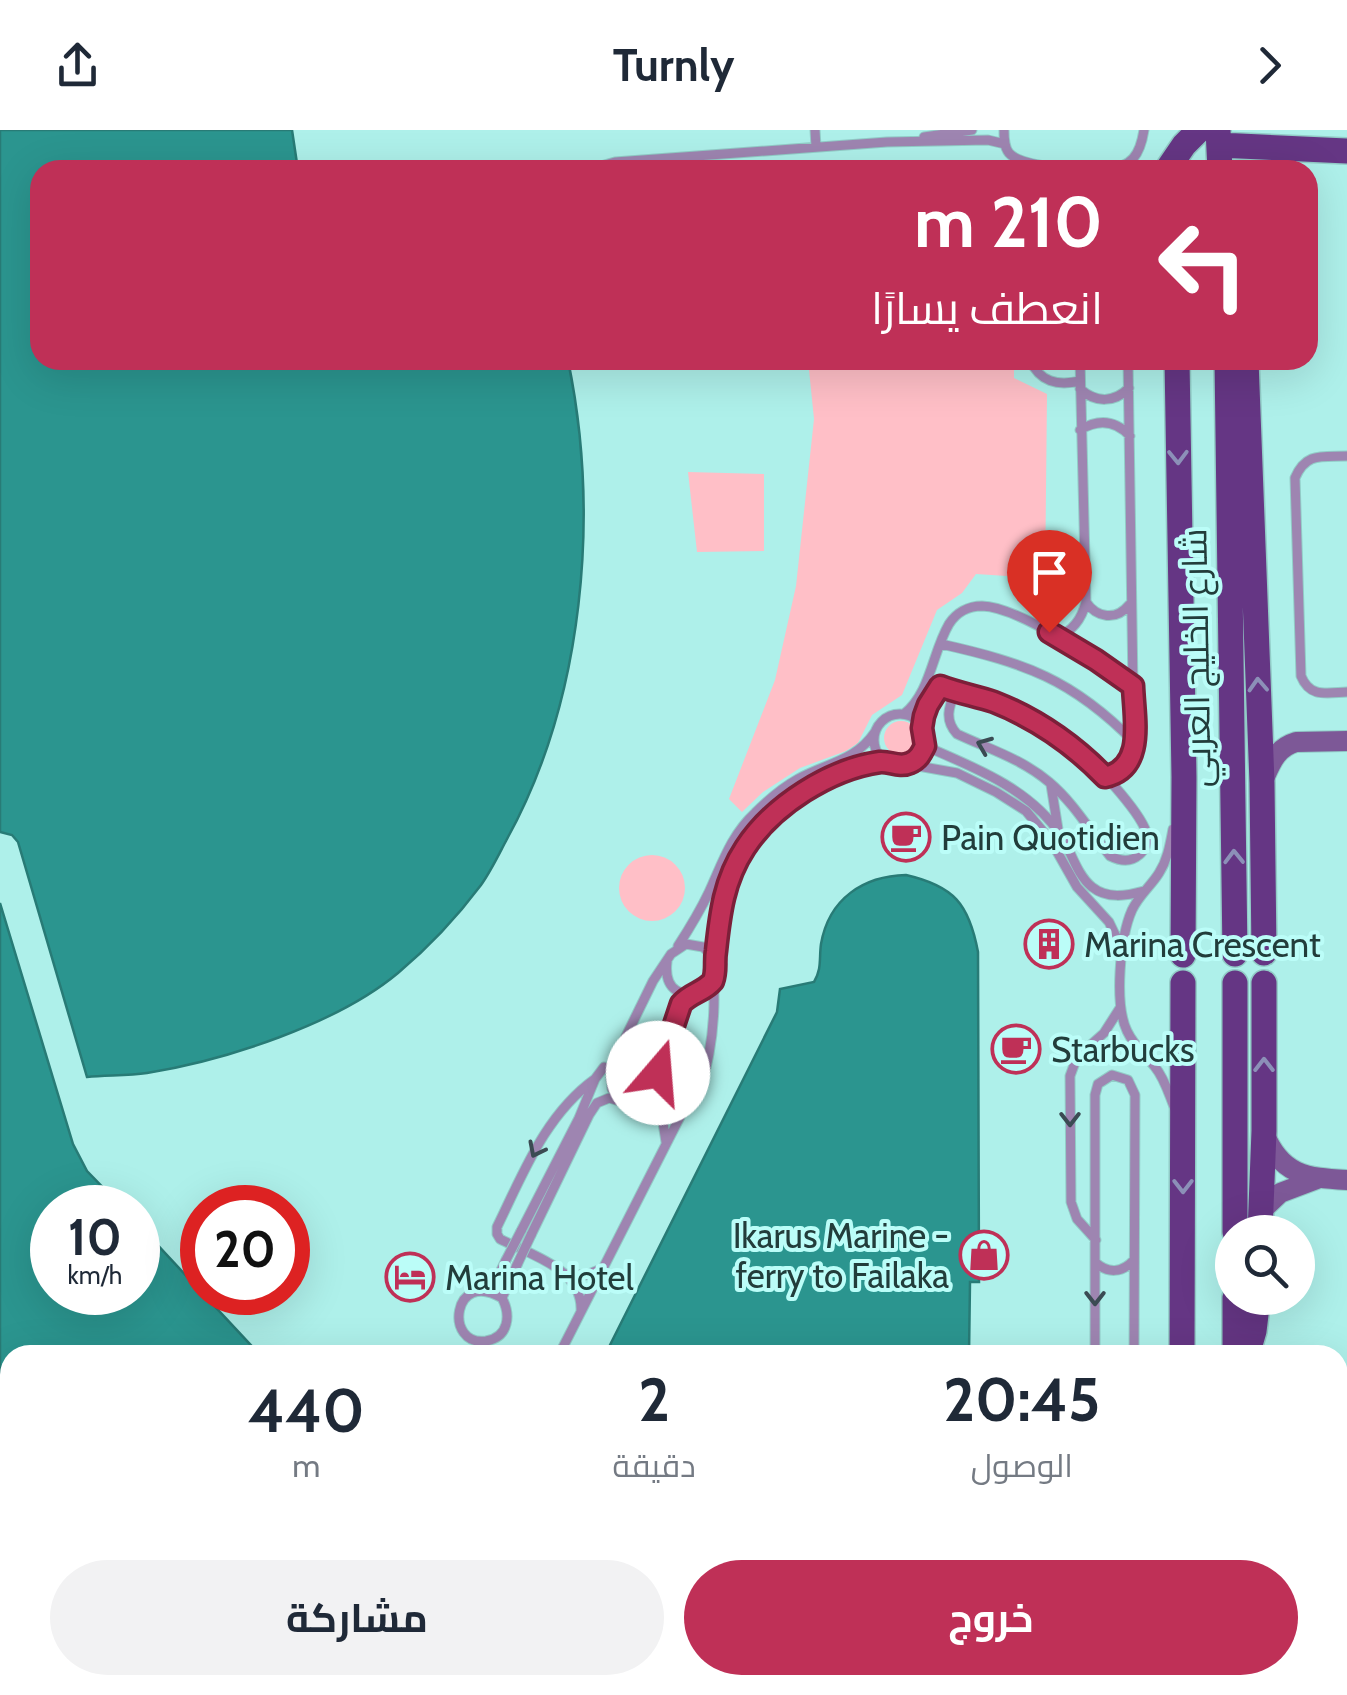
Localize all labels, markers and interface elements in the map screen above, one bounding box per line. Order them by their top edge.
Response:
icon: share [50,38,105,93]
text: Turnly [613,38,734,92]
icon: forward [1242,38,1297,93]
text: 210 m [914,179,1103,265]
icon: left [1138,200,1268,330]
text: انعطف يسارًا [871,281,1103,335]
one-way arrow [1168,450,1189,466]
street label: شارع الخليج العربي [1172,528,1226,788]
pin [1007,530,1092,633]
icon: arrive [1022,545,1077,600]
one-way arrow [1247,677,1268,693]
one-way arrow [976,737,994,757]
cafe icon: Pain Quotidien [880,811,932,863]
place label: Pain Quotidien [941,816,1160,859]
one-way arrow [1223,848,1245,864]
building icon: Marina Crescent [1023,918,1075,970]
place label: Marina Crescent [1084,923,1321,966]
position arrow [606,1021,710,1125]
cafe icon: Starbucks [990,1023,1042,1075]
place label: Starbucks [1051,1028,1194,1071]
one-way arrow [1253,1057,1275,1072]
one-way arrow [1059,1112,1081,1128]
one-way arrow [529,1139,548,1157]
one-way arrow [1172,1178,1194,1194]
speed limit sign: 20 [180,1185,310,1315]
text: 10 [68,1207,122,1268]
place label: Ikarus Marine - ferry to Failaka [733,1214,949,1297]
map controls [1215,1215,1315,1315]
button: search [1215,1215,1315,1315]
shop icon: Ikarus Marine - ferry to Failaka [958,1229,1010,1281]
hotel icon: Marina Hotel [384,1251,436,1303]
place label: Marina Hotel [445,1256,635,1299]
text: km/h [68,1260,122,1290]
one-way arrow [1084,1290,1106,1306]
text: 2 [638,1363,670,1436]
text: 20:45 [943,1363,1100,1436]
text: 440 [248,1374,365,1447]
text: m [292,1446,320,1485]
text: دقيقة [612,1446,696,1485]
text: الوصول [971,1446,1073,1485]
button: مشاركة [50,1560,664,1675]
button: خروج [684,1560,1298,1675]

